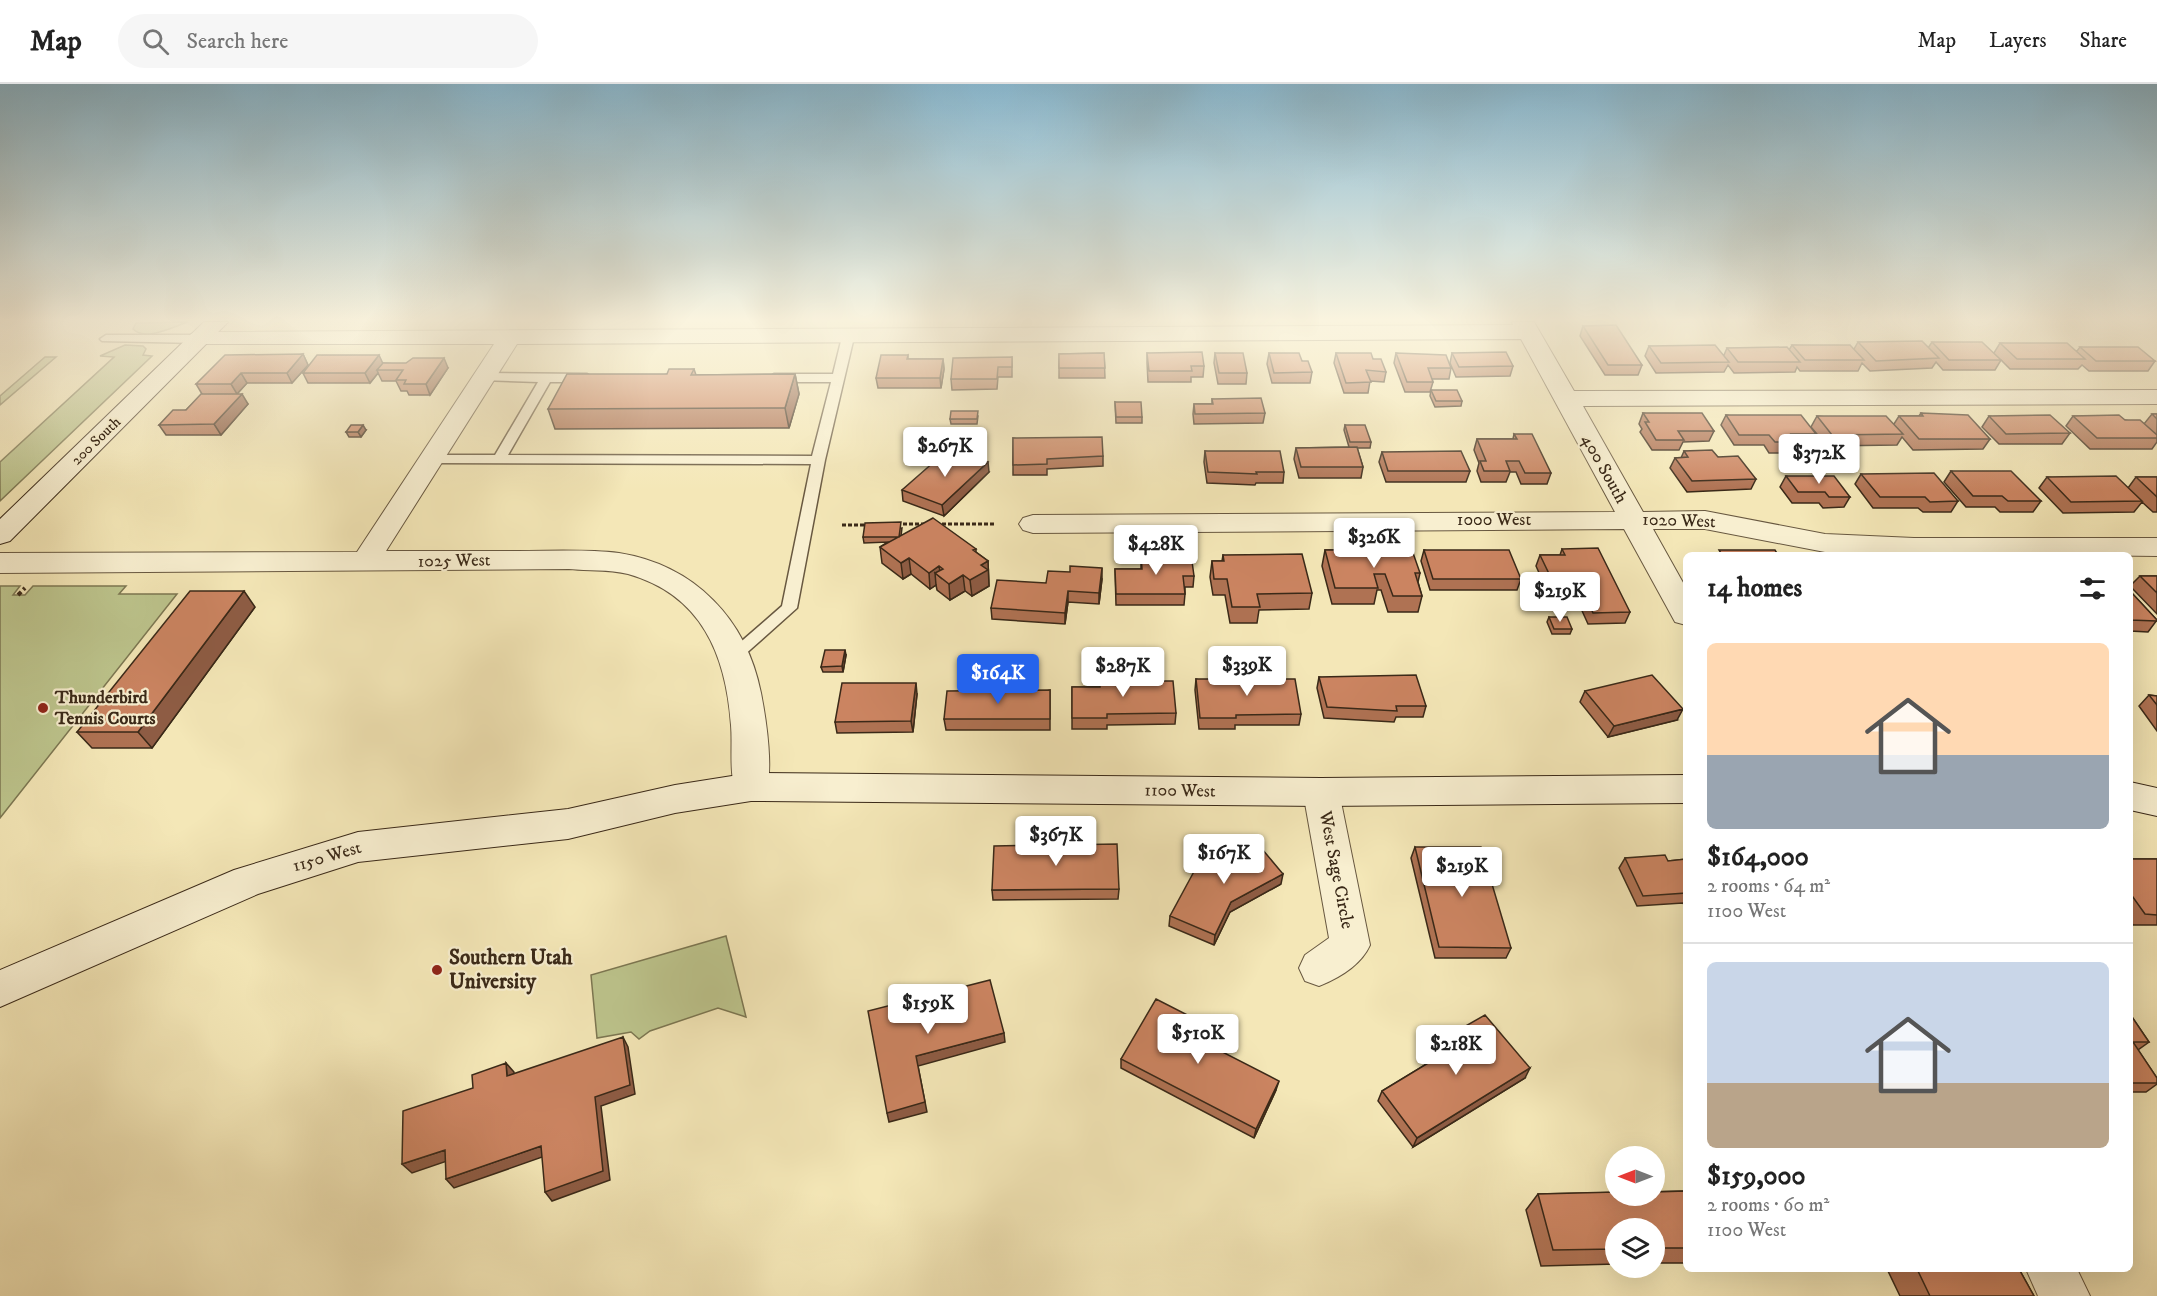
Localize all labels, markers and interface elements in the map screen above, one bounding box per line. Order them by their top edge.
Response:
search box [118,14,538,68]
text: Map [30,24,82,59]
icon: search [139,25,172,58]
text: Search here [187,28,288,55]
text: Map [1917,28,1956,54]
text: Layers [1989,28,2047,54]
text: Share [2080,28,2127,54]
street label: 200 South [67,413,125,469]
pin: $267K [903,427,987,478]
street label: 400 South [1576,431,1632,508]
text: $267K [917,434,973,459]
pin: $372K [1777,434,1861,485]
text: $372K [1793,441,1845,466]
street label: 1000 West [1457,509,1531,531]
street label: 1020 West [1642,509,1716,533]
pin: $326K [1332,518,1416,569]
pin: $428K [1114,525,1198,576]
text: $326K [1348,525,1400,550]
text: $428K [1128,532,1184,557]
street label: 1025 West [417,549,491,573]
pin: $219K [1518,572,1602,623]
text: 14 homes [1707,572,1802,605]
icon: filters [2076,572,2109,605]
text: $219K [1534,579,1586,604]
pin: $339K [1205,646,1289,697]
pin: $287K [1081,647,1165,698]
text: $339K [1222,653,1272,678]
pin: $164K [956,654,1040,705]
text: $287K [1095,654,1151,679]
text: $164K [971,661,1025,686]
icon: home [1854,682,1962,790]
place label: Thunderbird Tennis Courts [54,687,155,730]
marker: Thunderbird Tennis Courts [36,701,50,715]
street label: 1100 West [1144,779,1216,803]
street label: West Sage Circle [1314,808,1358,931]
pin: $367K [1014,816,1098,867]
text: $367K [1029,823,1083,848]
pin: $167K [1182,834,1266,885]
street label: 1150 West [290,837,364,877]
text: $167K [1197,841,1251,866]
text: $164,000 [1707,841,1809,874]
pin: $219K [1420,847,1504,898]
text: $219K [1436,854,1488,879]
text: 2 rooms · 64 m² [1707,874,1830,899]
text: 1100 West [1707,899,1786,924]
place label: Southern Utah University [449,945,573,995]
marker: Southern Utah University [430,963,444,977]
pin: $159K [886,984,970,1035]
text: $159K [902,991,954,1016]
icon: home [1854,1001,1962,1109]
pin: $510K [1156,1014,1240,1065]
text: $510K [1172,1021,1224,1046]
pin: $218K [1414,1025,1498,1076]
text: $218K [1430,1032,1482,1057]
north arrow [1605,1146,1665,1206]
map controls [1605,1146,1665,1278]
text: $159,000 [1707,1160,1805,1193]
text: 2 rooms · 60 m² [1707,1193,1829,1218]
button: layers [1605,1218,1665,1278]
text: 1100 West [1707,1218,1786,1243]

